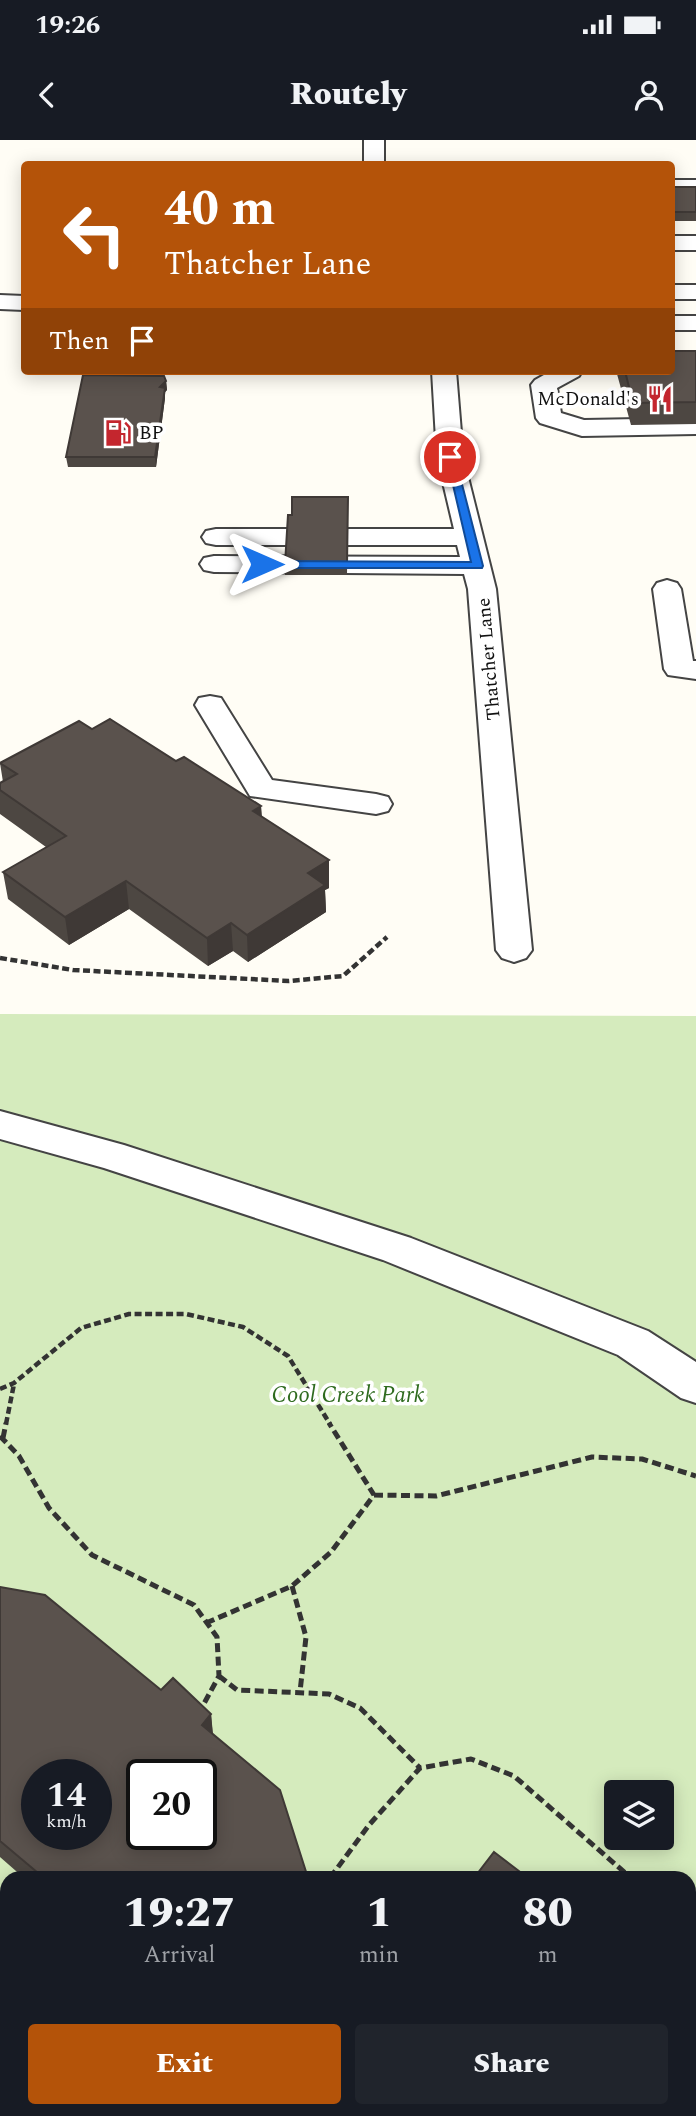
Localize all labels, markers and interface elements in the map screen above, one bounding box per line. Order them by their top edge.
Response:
text: 19:26 [35,5,100,45]
text: Routely [290,70,406,119]
icon: back [28,76,66,114]
icon: person [630,76,668,114]
text: 40 m [164,172,275,247]
icon: left [49,189,140,280]
text: Thatcher Lane [164,240,371,289]
text: Then [49,321,109,361]
icon: arrive [123,322,161,360]
restaurant icon: McDonald's [645,384,675,414]
place label: McDonald's [537,385,639,414]
fuel station icon: BP [103,418,133,448]
place label: BP [139,419,164,448]
pin [420,427,480,487]
icon: arrive [431,438,469,476]
position arrow [225,527,299,601]
street label: Thatcher Lane [469,596,509,722]
park label: Cool Creek Park [271,1378,425,1413]
speed limit sign: 20 [126,1759,217,1850]
text: 14 [47,1769,86,1822]
map controls [604,1780,674,1850]
button: layers [604,1780,674,1850]
text: km/h [46,1808,87,1835]
text: 19:27 [123,1882,236,1945]
text: 1 [366,1882,392,1945]
text: 80 [522,1882,573,1945]
text: Arrival [144,1938,215,1973]
text: min [359,1938,399,1973]
text: m [538,1938,557,1973]
button: Exit [28,2024,341,2104]
button: Share [355,2024,668,2104]

